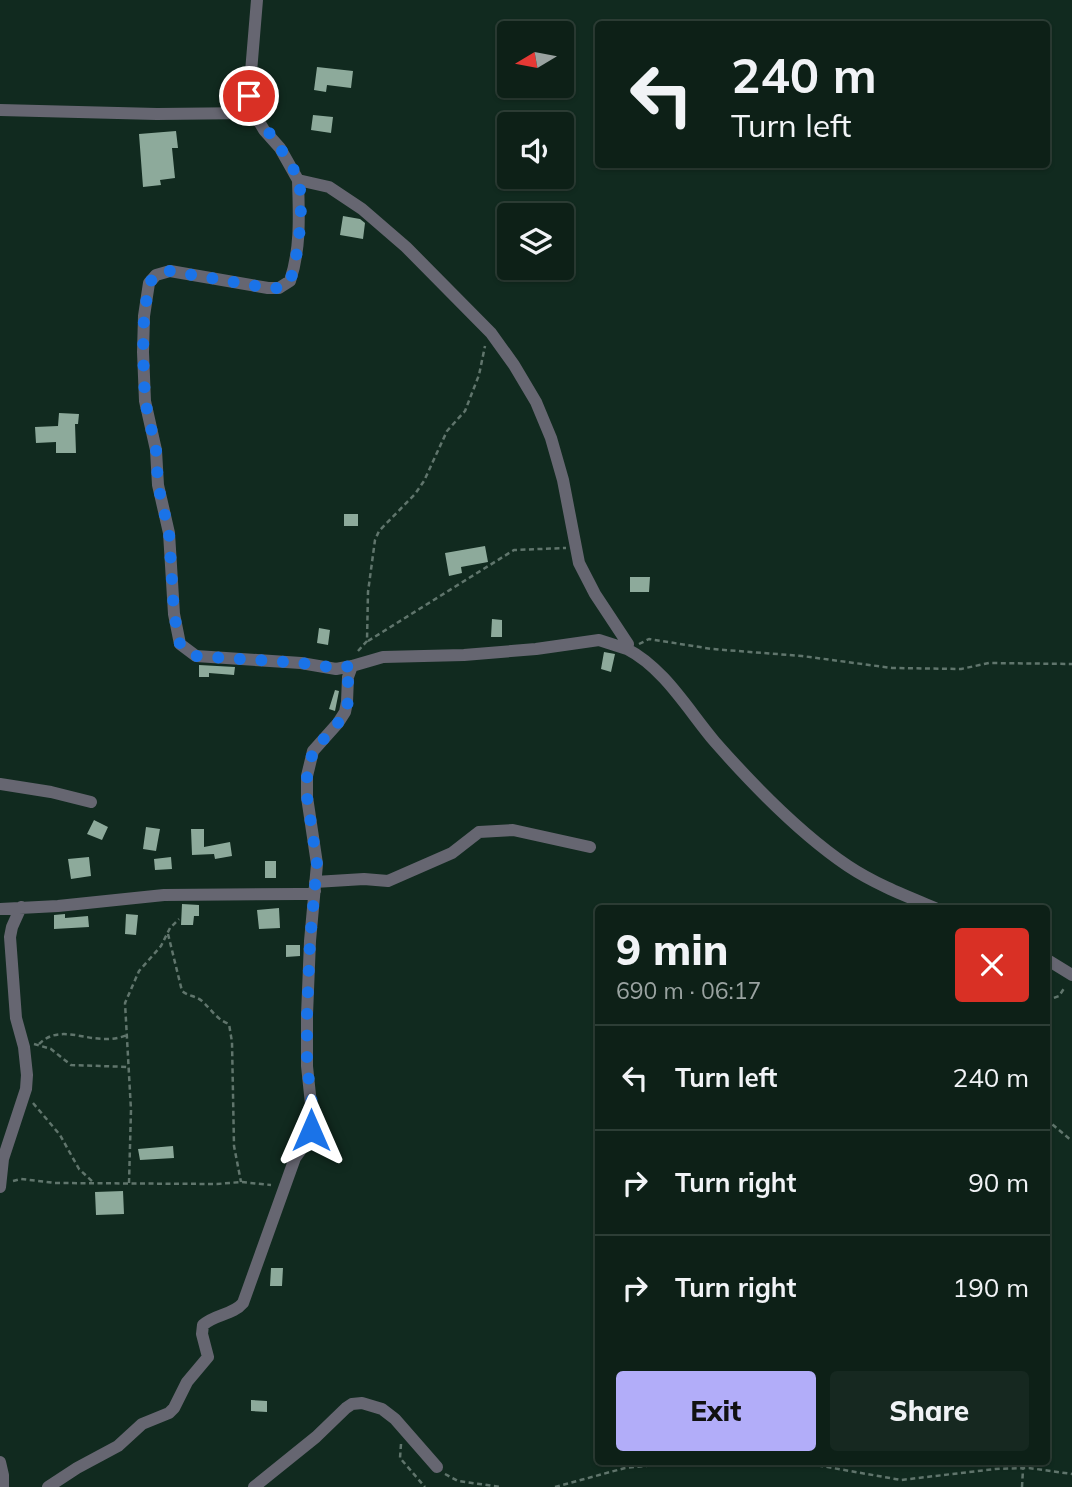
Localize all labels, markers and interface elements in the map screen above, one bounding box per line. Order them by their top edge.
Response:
north arrow [497,21,574,98]
map controls [497,21,574,280]
text: 240 m [731,44,877,105]
icon: left [616,49,707,140]
pin [219,66,279,126]
icon: arrive [230,77,268,115]
text: Turn left [731,105,851,145]
button: sound [497,112,574,189]
button: layers [497,203,574,280]
text: 9 min [616,923,729,976]
button: close [955,928,1029,1002]
text: 690 m · 06:17 [616,976,761,1005]
icon: left [616,1059,654,1097]
text: Turn left [675,1061,777,1094]
text: 240 m [953,1061,1029,1094]
position arrow [274,1093,348,1167]
icon: right [616,1164,654,1202]
text: Turn right [675,1166,796,1199]
text: 90 m [968,1166,1029,1199]
icon: right [616,1269,654,1307]
text: Turn right [675,1271,796,1304]
text: 190 m [953,1271,1029,1304]
button: Exit [616,1371,816,1451]
button: Share [830,1371,1029,1451]

